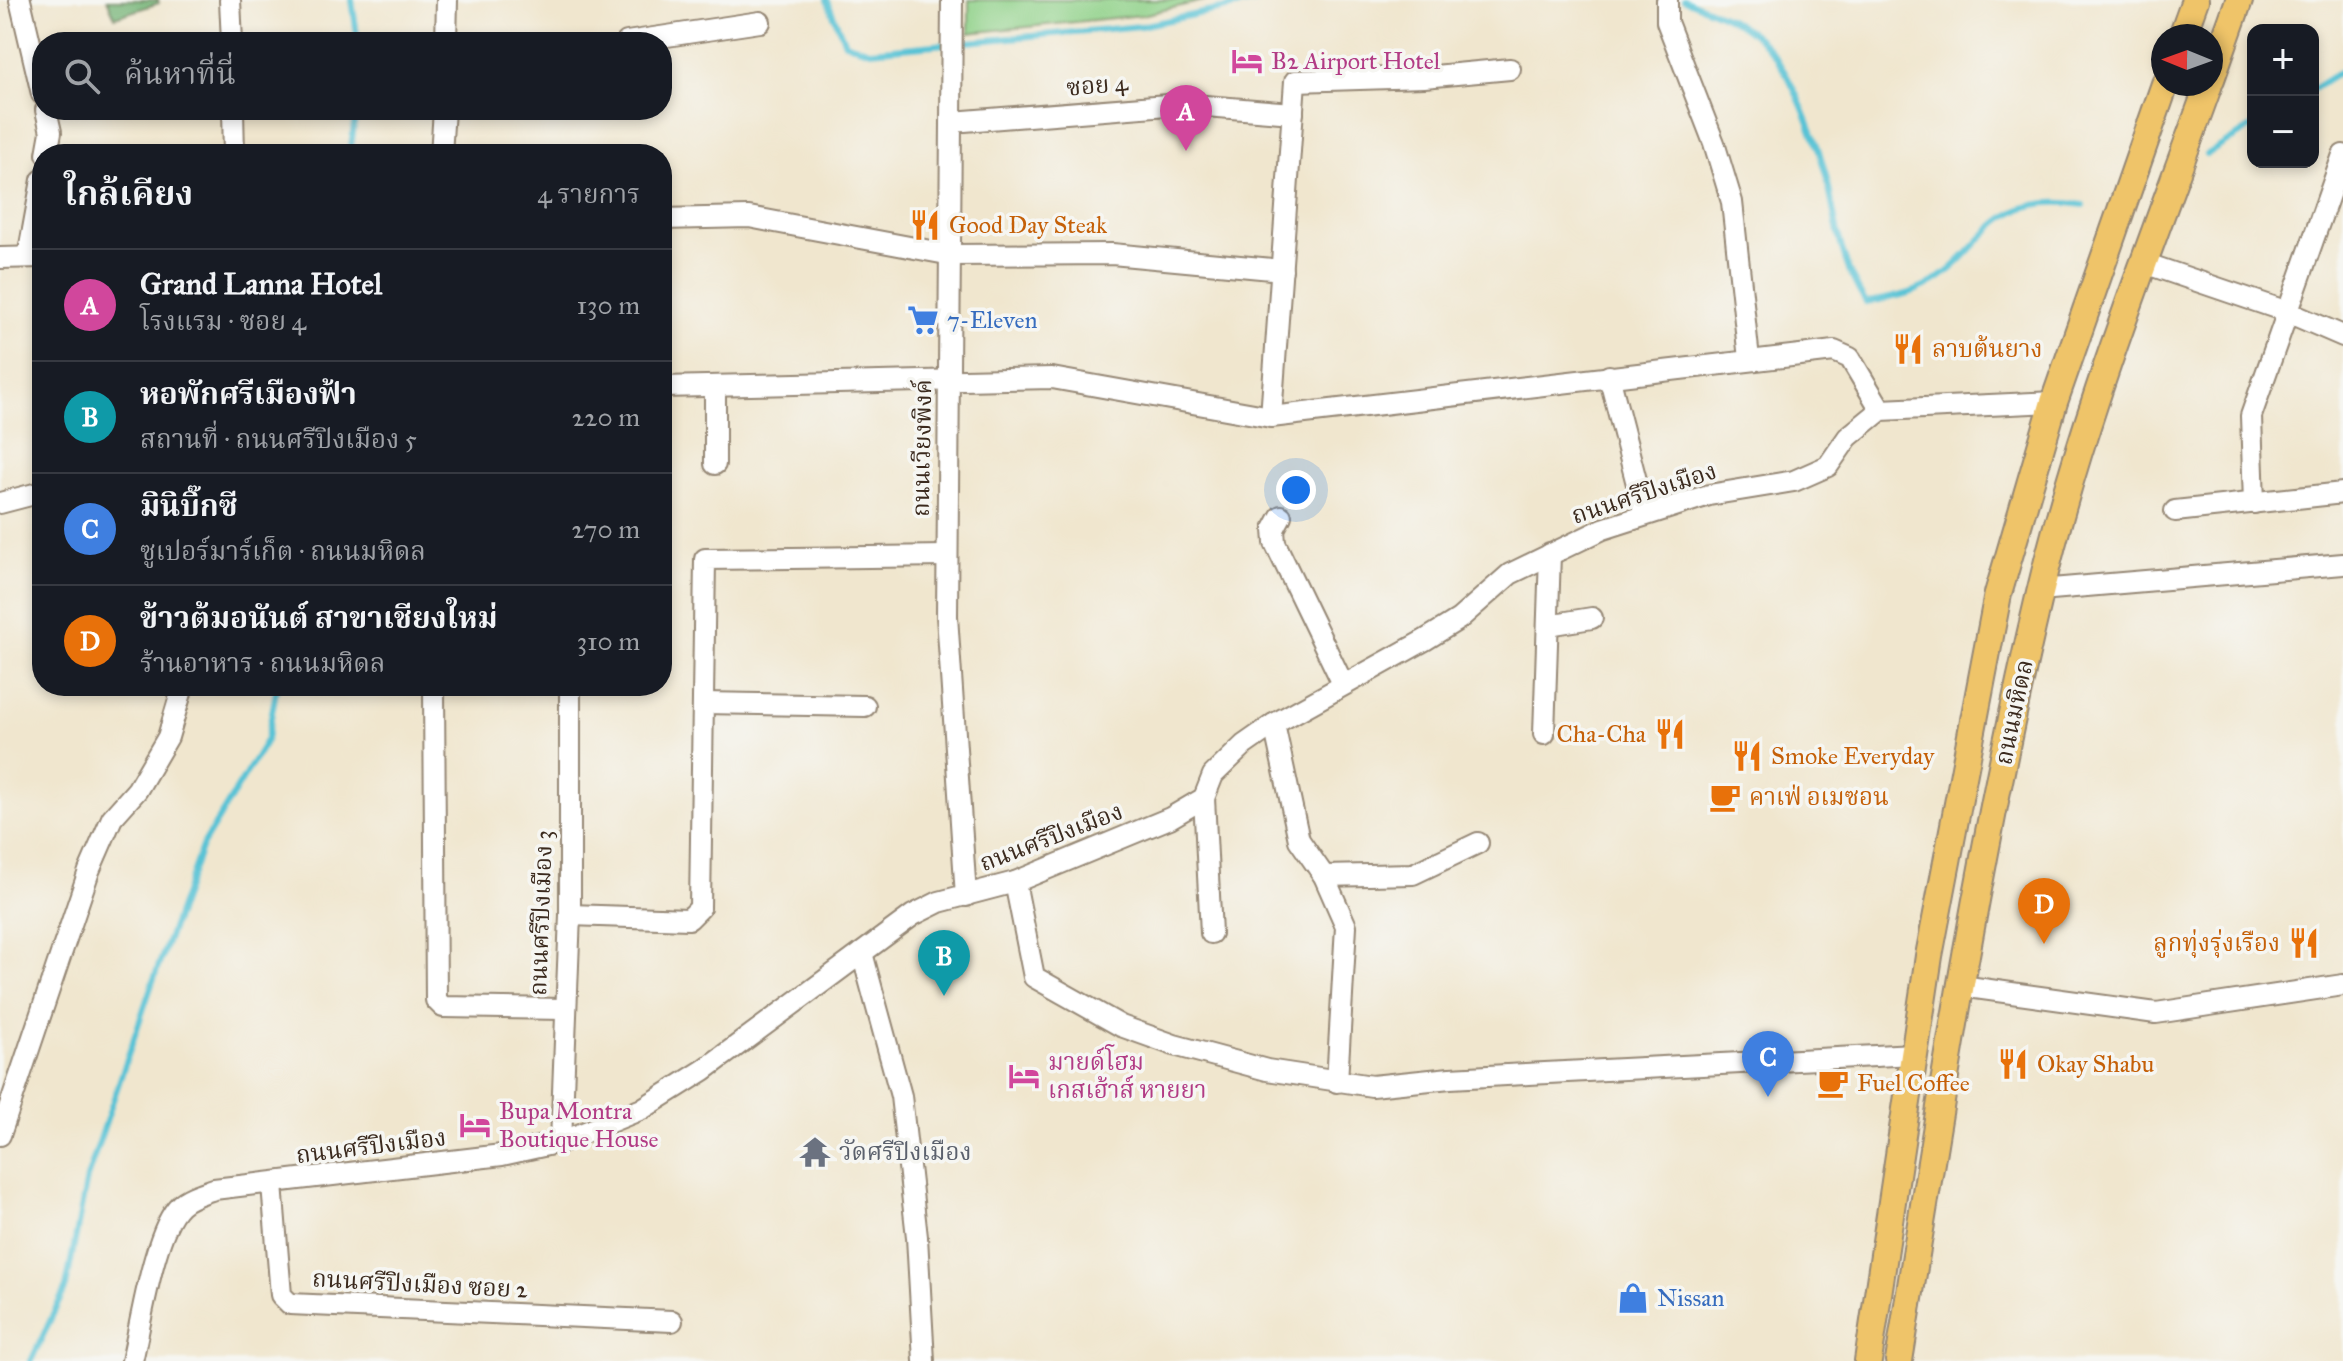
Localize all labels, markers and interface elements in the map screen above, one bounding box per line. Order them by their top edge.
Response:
north arrow [2151,24,2223,96]
map controls [2247,24,2319,168]
button: + [2247,24,2319,96]
search box [32,32,672,120]
hotel icon: B2 Airport Hotel [1230,44,1264,78]
place label: B2 Airport Hotel [1271,46,1441,76]
icon: search [60,54,104,98]
text: ค้นหาที่นี่ [124,56,236,92]
street label: ซอย 4 [1065,67,1130,103]
pin: A [1160,85,1212,151]
button: − [2247,96,2319,168]
text: ใกล้เคียง [64,173,193,214]
text: 4 รายการ [537,178,640,210]
restaurant icon: Good Day Steak [908,208,942,242]
place label: Good Day Steak [949,210,1108,240]
text: Grand Lanna Hotel [140,266,382,302]
text: A [81,289,99,321]
text: 130 m [577,289,640,321]
supermarket icon: 7-Eleven [906,303,940,337]
text: โรงแรม · ซอย 4 [140,305,306,337]
place label: 7-Eleven [947,305,1037,335]
restaurant icon: ลาบต้นยาง [1891,332,1925,366]
place label: ลาบต้นยาง [1932,334,2043,364]
text: หอพักศรีเมืองฟ้า [140,376,357,412]
street label: ถนนเวียงพิงค์ [905,379,938,517]
text: B [81,401,99,433]
text: 220 m [572,401,640,433]
text: สถานที่ · ถนนศรีปิงเมือง 5 [140,423,417,455]
street label: ถนนศรีปิงเมือง [1568,455,1720,531]
your location [1276,470,1316,510]
text: มินิบิ๊กซี [140,488,238,524]
text: C [81,513,99,545]
text: 270 m [571,513,640,545]
text: ซูเปอร์มาร์เก็ต · ถนนมหิดล [140,535,426,567]
text: ข้าวต้มอนันต์ สาขาเชียงใหม่ [140,600,498,636]
text: D [80,625,100,657]
text: 310 m [577,625,640,657]
text: ร้านอาหาร · ถนนมหิดล [140,647,385,679]
street label: ถนนมหิดล [1988,657,2040,767]
restaurant icon: Cha-Cha [1653,717,1687,751]
place label: Cha-Cha [1556,719,1647,749]
restaurant icon: Smoke Everyday [1730,739,1764,773]
place label: Smoke Everyday [1771,741,1935,771]
cafe icon: คาเฟ่ อเมซอน [1708,780,1742,814]
place label: คาเฟ่ อเมซอน [1749,782,1889,812]
street label: ถนนศรีปิงเมือง [975,796,1127,878]
street label: ถนนศรีปิงเมือง 3 [523,830,559,996]
pin: D [2018,878,2070,944]
restaurant icon: ลูกทุ่งรุ่งเรือง [2287,926,2321,960]
place label: ลูกทุ่งรุ่งเรือง [2153,928,2280,958]
pin: B [918,930,970,996]
pin: C [1742,1031,1794,1097]
place label: มายด์โฮม เกสเฮ้าส์ หายยา [1048,1044,1207,1105]
restaurant icon: Okay Shabu [1996,1047,2030,1081]
place label: Okay Shabu [2037,1049,2154,1079]
hotel icon: มายด์โฮม เกสเฮ้าส์ หายยา [1007,1059,1041,1093]
cafe icon: Fuel Coffee [1816,1066,1850,1100]
place label: Fuel Coffee [1857,1068,1970,1098]
place label: Bupa Montra Boutique House [499,1096,659,1154]
hotel icon: Bupa Montra Boutique House [458,1108,492,1142]
street label: ถนนศรีปิงเมือง [294,1122,448,1170]
temple icon: วัดศรีปิงเมือง [798,1135,832,1169]
place label: วัดศรีปิงเมือง [839,1137,971,1167]
street label: ถนนศรีปิงเมือง ซอย 2 [311,1263,529,1305]
shop icon: Nissan [1616,1281,1650,1315]
place label: Nissan [1657,1283,1725,1313]

